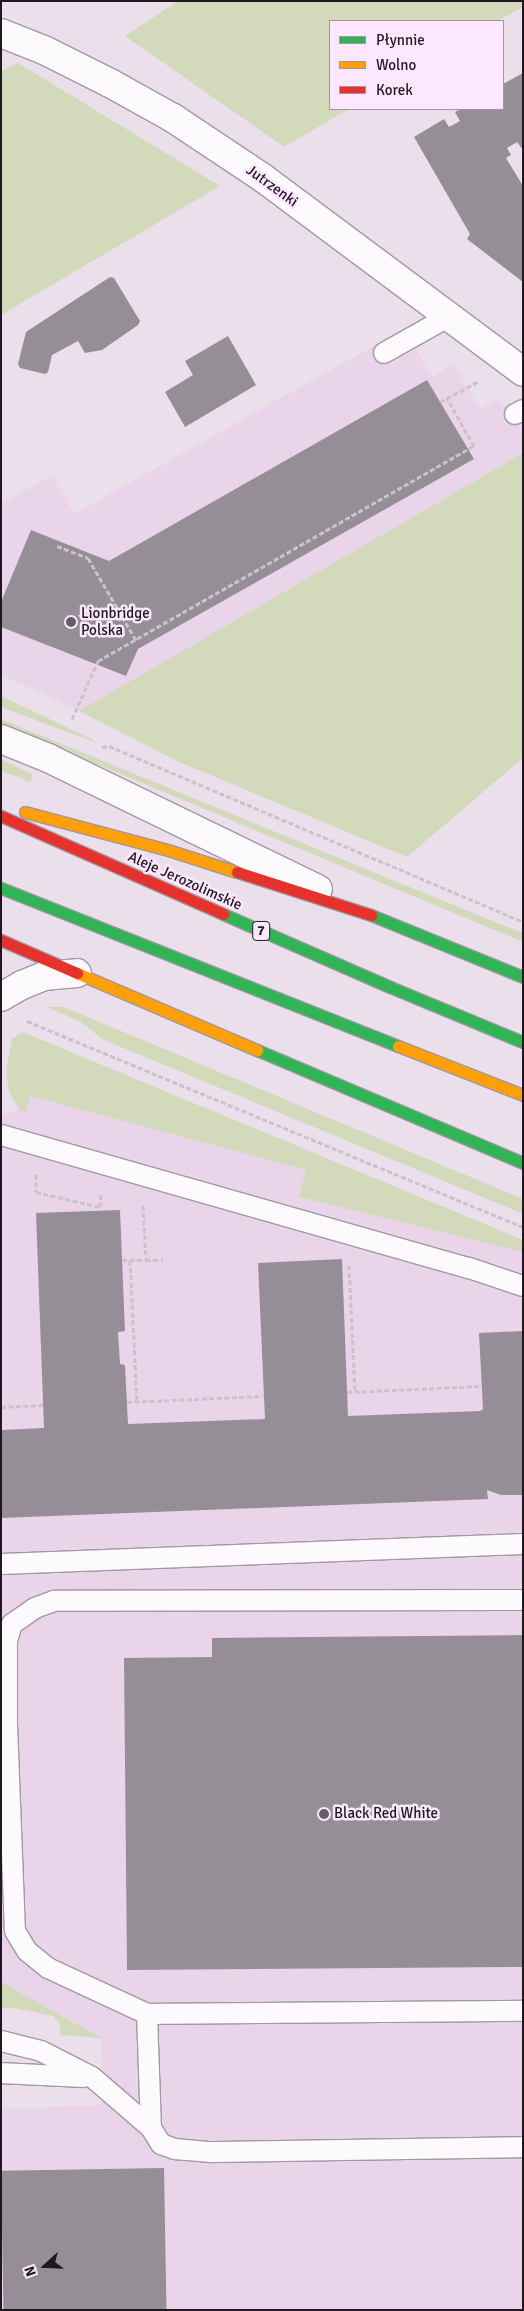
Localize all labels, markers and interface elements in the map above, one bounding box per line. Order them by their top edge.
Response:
legend [329,20,504,110]
text: Płynnie [376,31,425,49]
text: Wolno [376,56,416,74]
text: Korek [376,81,413,99]
street label: Jutrzenki [243,161,301,211]
place label: Lionbridge Polska [81,604,150,639]
marker: Lionbridge Polska [65,616,77,628]
street label: Aleje Jerozolimskie [125,848,245,914]
road number: 7 [251,919,271,942]
place label: Black Red White [334,1805,438,1823]
marker: Black Red White [318,1808,330,1820]
north arrow [20,2241,70,2291]
text: N [21,2264,40,2279]

